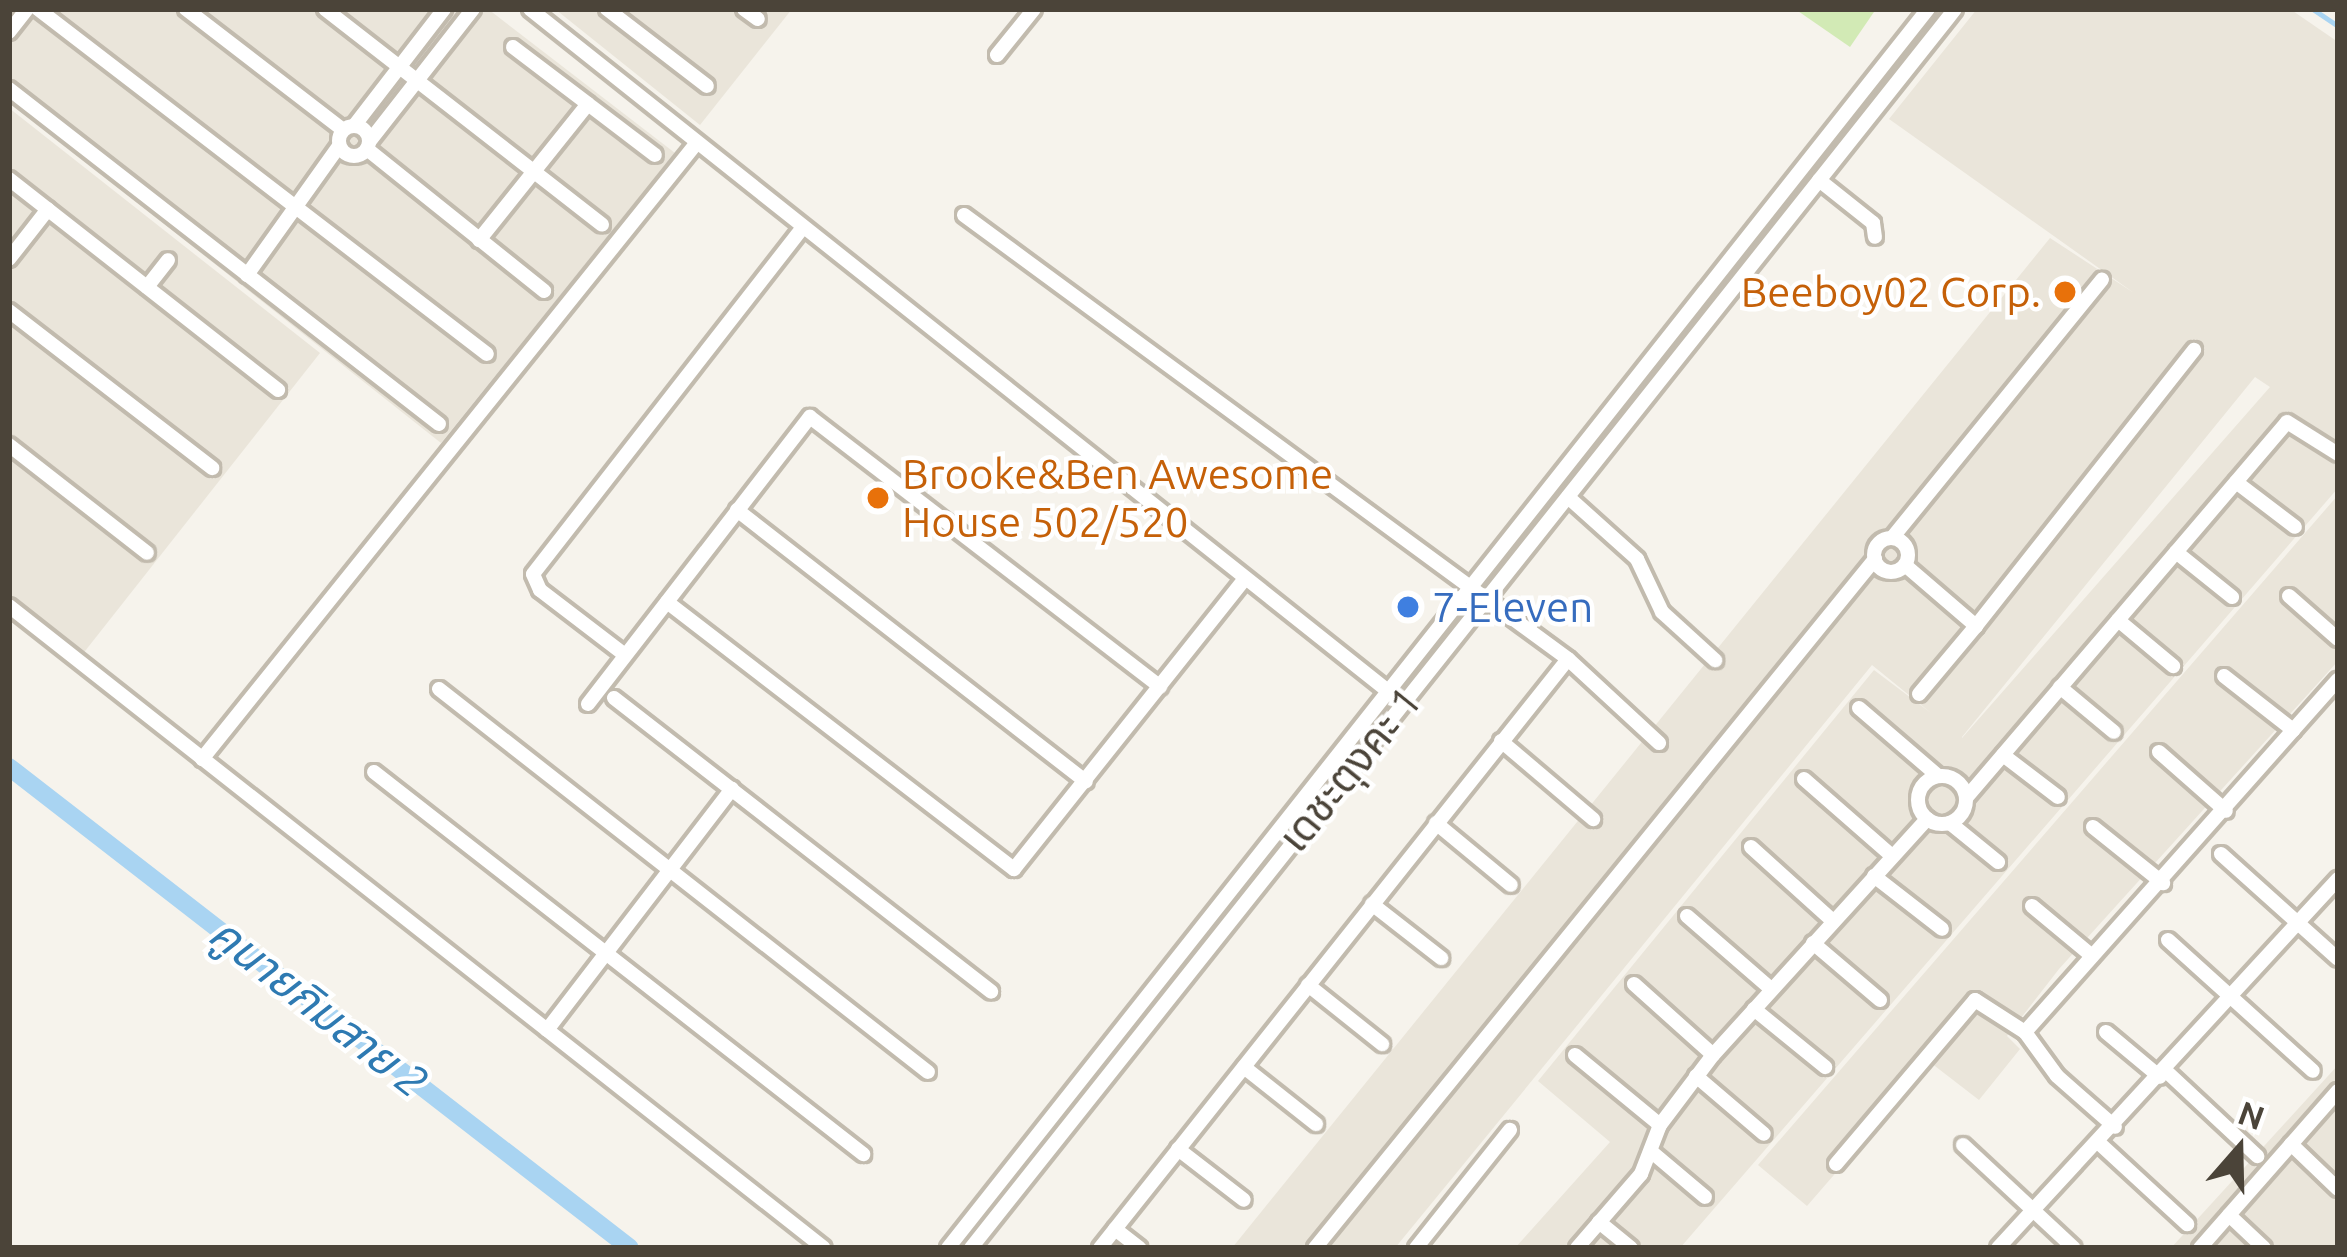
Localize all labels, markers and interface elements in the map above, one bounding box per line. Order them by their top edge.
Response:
place label: Beeboy02 Corp. [1741,267,2041,317]
marker: Beeboy02 Corp. [2052,279,2078,305]
place label: Brooke&Ben Awesome House 502/520 [902,449,1333,548]
marker: Brooke&Ben Awesome House 502/520 [865,485,891,511]
place label: 7-Eleven [1432,582,1593,632]
marker: 7-Eleven [1395,594,1421,620]
street label: เดชะตุงคะ 1 [1268,676,1432,862]
water label: คูนายกิมสาย 2 [199,905,439,1109]
north arrow [2179,1089,2299,1209]
text: N [2234,1093,2269,1136]

